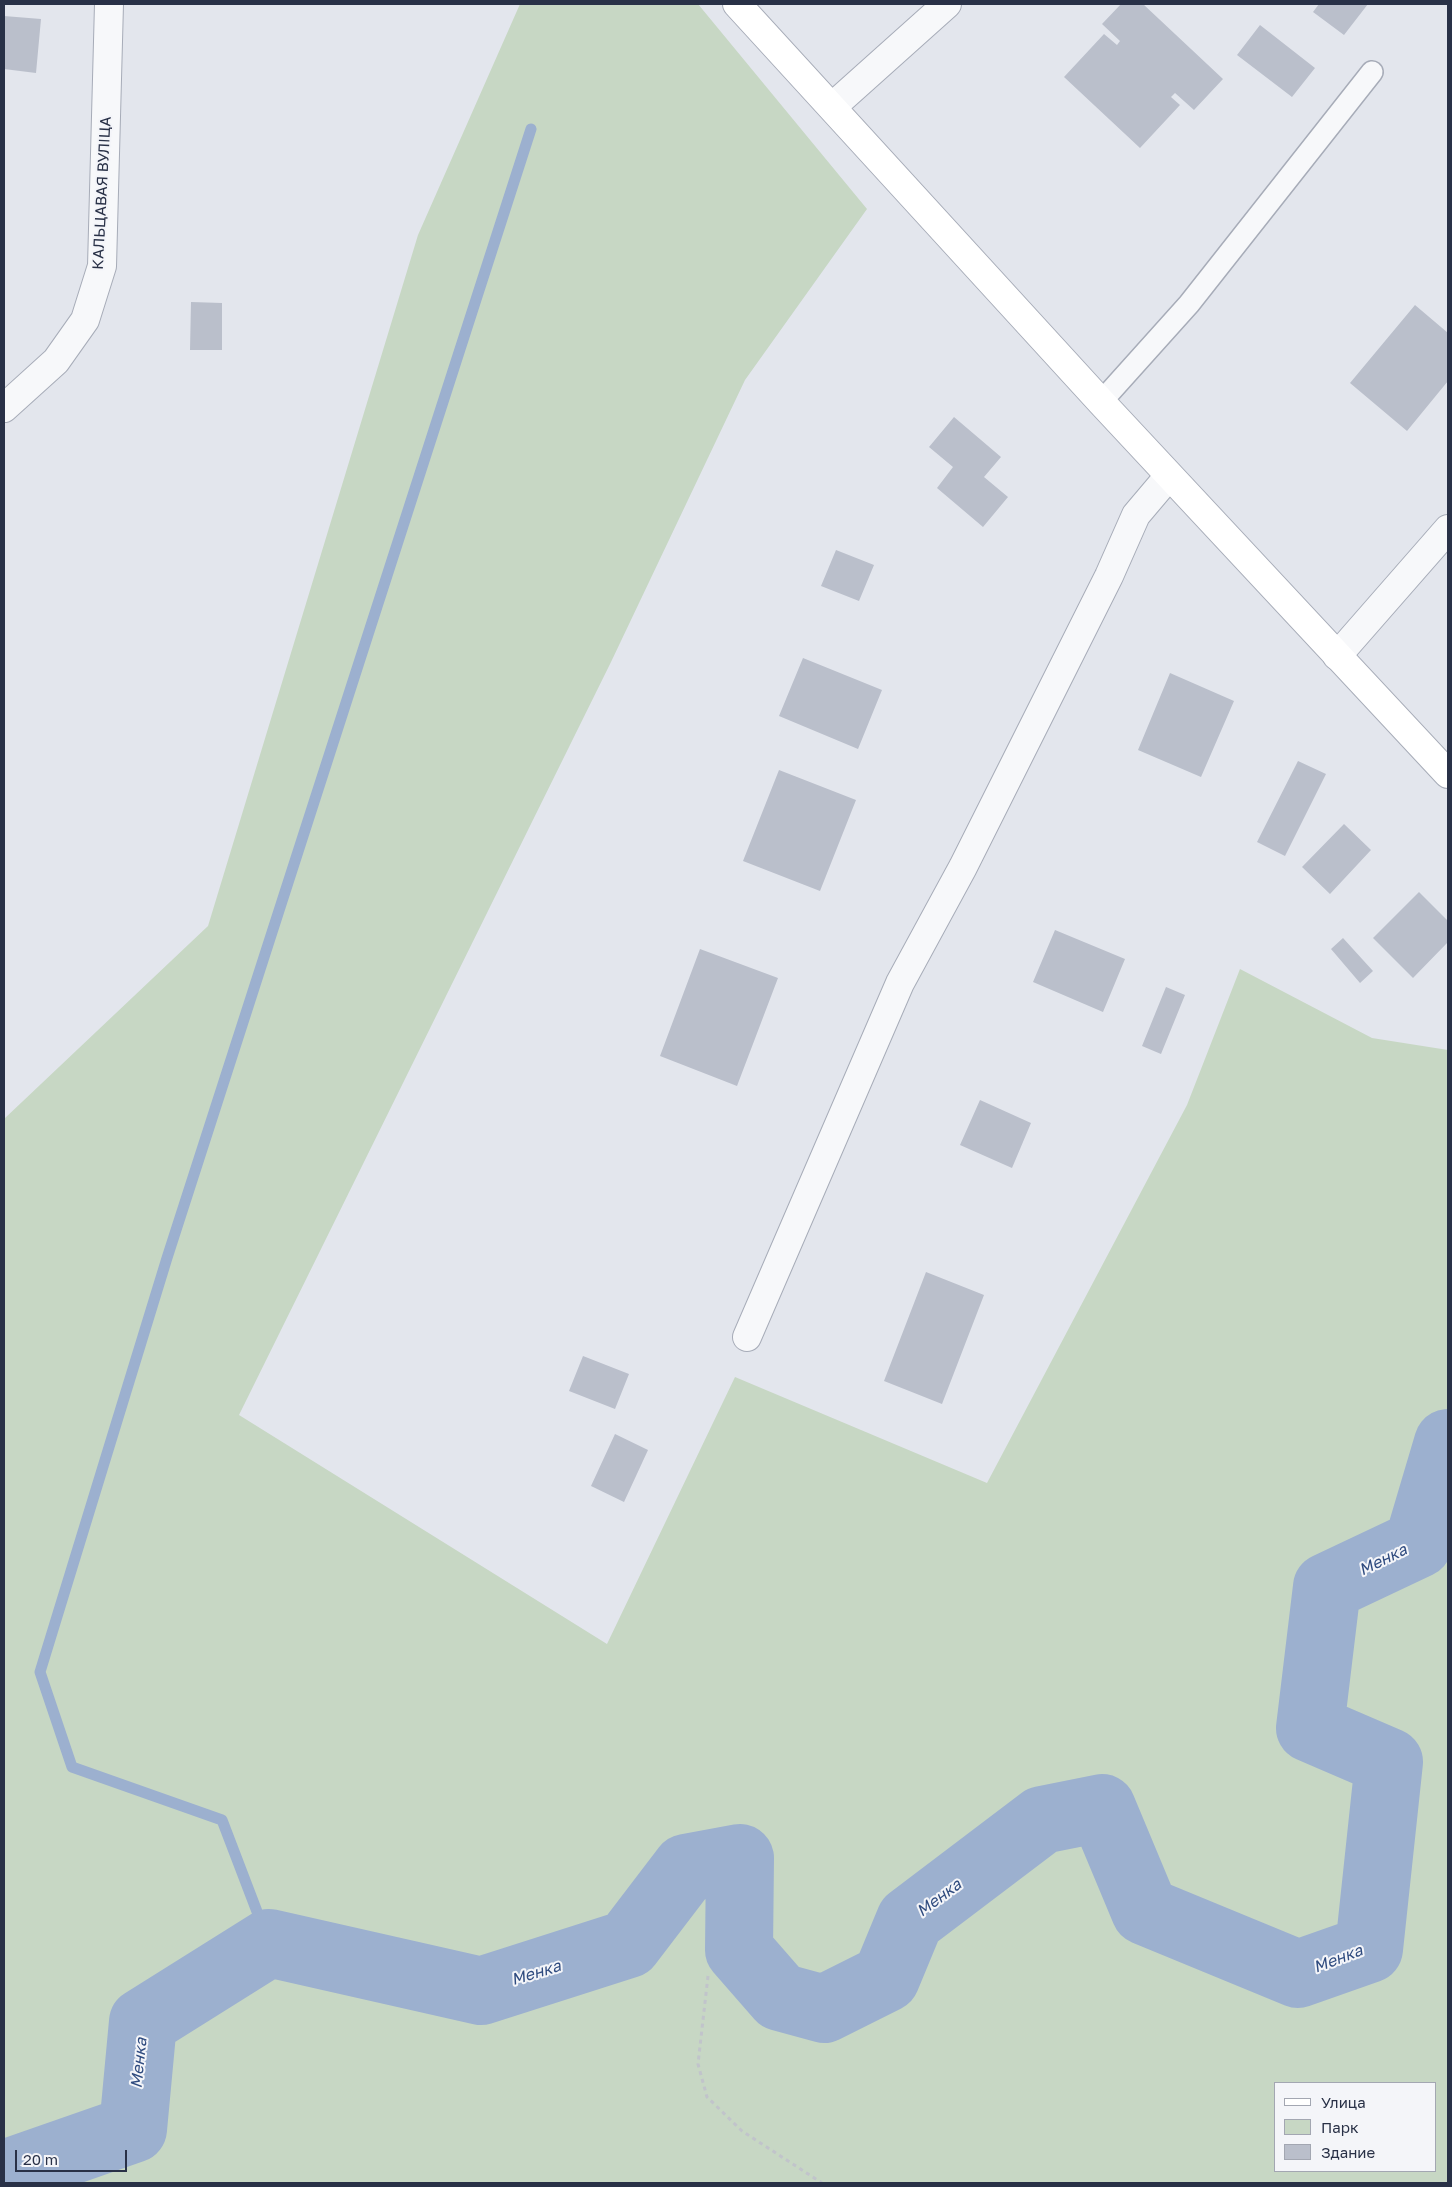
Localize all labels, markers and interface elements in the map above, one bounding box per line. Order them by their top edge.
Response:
street label: КАЛЬЦАВАЯ ВУЛІЦА [89,116,115,270]
water label: Менка [1356,1540,1410,1580]
water label: Менка [913,1875,965,1921]
water label: Менка [1311,1941,1365,1977]
water label: Менка [509,1956,563,1990]
water label: Менка [127,2037,151,2089]
legend [1274,2082,1437,2172]
text: Улица [1321,2093,1366,2111]
text: Парк [1321,2118,1359,2136]
scale bar [18,2140,130,2172]
text: Здание [1321,2143,1375,2161]
text: 20 m [23,2150,58,2168]

